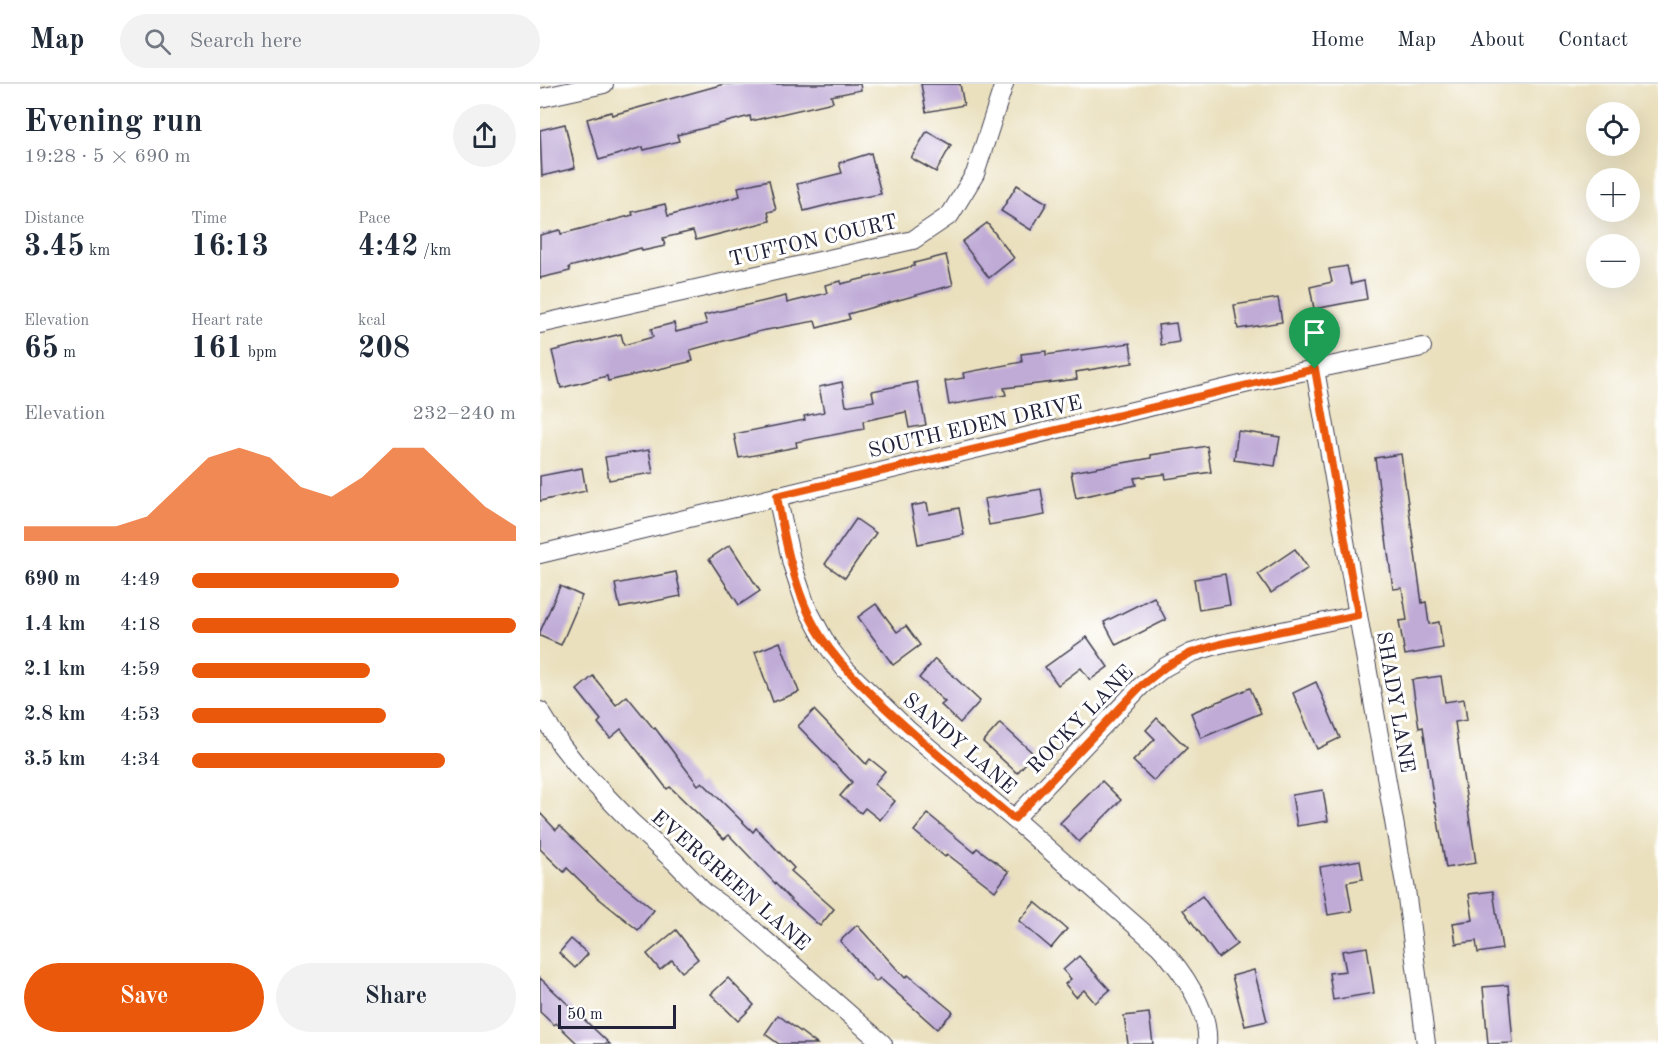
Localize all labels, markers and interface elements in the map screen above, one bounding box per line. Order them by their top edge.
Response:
search box [120,14,540,68]
icon: search [141,25,174,58]
text: Map [30,27,84,55]
text: Search here [189,30,302,52]
text: Home [1311,30,1364,51]
text: Map [1397,30,1436,51]
text: About [1469,30,1525,51]
text: Contact [1558,30,1628,51]
map controls [1586,102,1640,288]
button: locate [1586,102,1640,156]
button: share [453,104,516,167]
text: Evening run [24,106,203,139]
text: 19:28 · 5 × 690 m [24,147,191,167]
button: + [1586,168,1640,222]
text: Distance [24,211,84,227]
text: Time [191,211,227,227]
text: Pace [358,211,390,227]
street label: TUFTON COURT [727,212,899,271]
text: 3.45 [24,232,85,262]
text: 16:13 [191,232,269,262]
text: 4:42 [358,232,419,262]
button: − [1586,234,1640,288]
text: km [85,243,110,259]
text: /km [419,243,451,259]
pin [1289,307,1340,369]
text: Elevation [24,313,89,329]
text: Heart rate [191,313,263,329]
text: kcal [358,313,386,329]
icon: arrive [1298,316,1331,349]
text: 65 [24,334,59,364]
text: 161 [191,334,243,364]
text: 208 [358,334,410,364]
text: m [59,345,76,361]
text: bpm [243,345,277,361]
street label: SOUTH EDEN DRIVE [866,393,1084,462]
text: Elevation [24,404,105,424]
text: 232–240 m [413,404,516,424]
text: 690 m [24,570,80,590]
text: 4:49 [120,570,160,590]
text: 1.4 km [24,615,86,635]
text: 4:18 [120,615,160,635]
street label: SHADY LANE [1372,630,1417,774]
text: 2.1 km [24,660,86,680]
text: 4:59 [120,660,160,680]
street label: ROCKY LANE [1024,662,1138,778]
street label: SANDY LANE [899,690,1020,799]
text: 2.8 km [24,705,86,725]
text: 4:53 [120,705,160,725]
text: 3.5 km [24,750,86,770]
text: 4:34 [120,750,160,770]
street label: EVERGREEN LANE [647,807,813,955]
button: Save [24,963,264,1032]
button: Share [276,963,516,1032]
scale bar [558,1002,676,1030]
text: 50 m [567,1007,603,1023]

